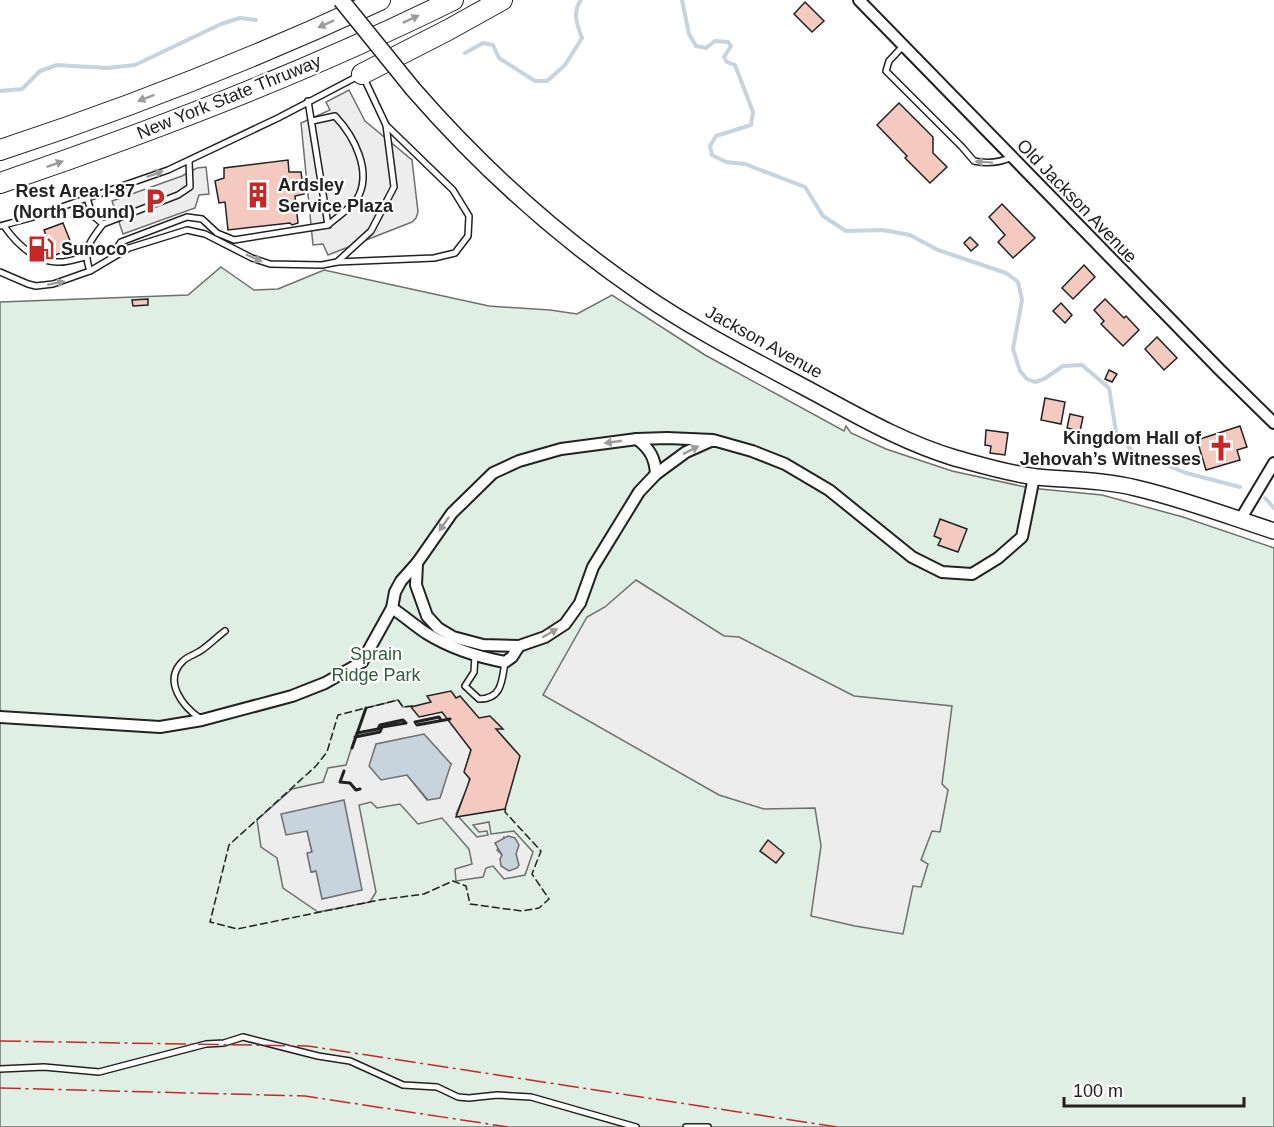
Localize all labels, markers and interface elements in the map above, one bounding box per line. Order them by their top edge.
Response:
one-way arrow [403,15,420,24]
one-way arrow [317,19,335,29]
street label: New York State Thruway [134,51,324,143]
one-way arrow [137,93,155,103]
street label: Old Jackson Avenue [1013,135,1141,267]
one-way arrow [975,157,994,167]
one-way arrow [46,158,64,168]
one-way arrow [146,169,164,179]
place label: Ardsley Service Plaza [278,175,394,216]
building icon: Ardsley Service Plaza [243,180,273,210]
place label: Rest Area I-87 (North Bound) [13,181,135,222]
parking icon: Rest Area I-87 (North Bound) [140,186,170,216]
fuel station icon: Sunoco [26,234,56,264]
place label: Sunoco [61,239,127,259]
one-way arrow [246,254,263,263]
one-way arrow [46,278,65,287]
street label: Jackson Avenue [702,302,826,382]
place label: Kingdom Hall of Jehovah’s Witnesses [1020,428,1202,469]
church icon: Kingdom Hall of Jehovah’s Witnesses [1206,433,1236,463]
one-way arrow [603,438,622,447]
one-way arrow [682,446,700,456]
one-way arrow [439,516,451,532]
one-way arrow [542,628,559,638]
park label: Sprain Ridge Park [331,644,422,685]
scale bar [1064,1070,1244,1108]
text: 100 m [1073,1081,1123,1101]

